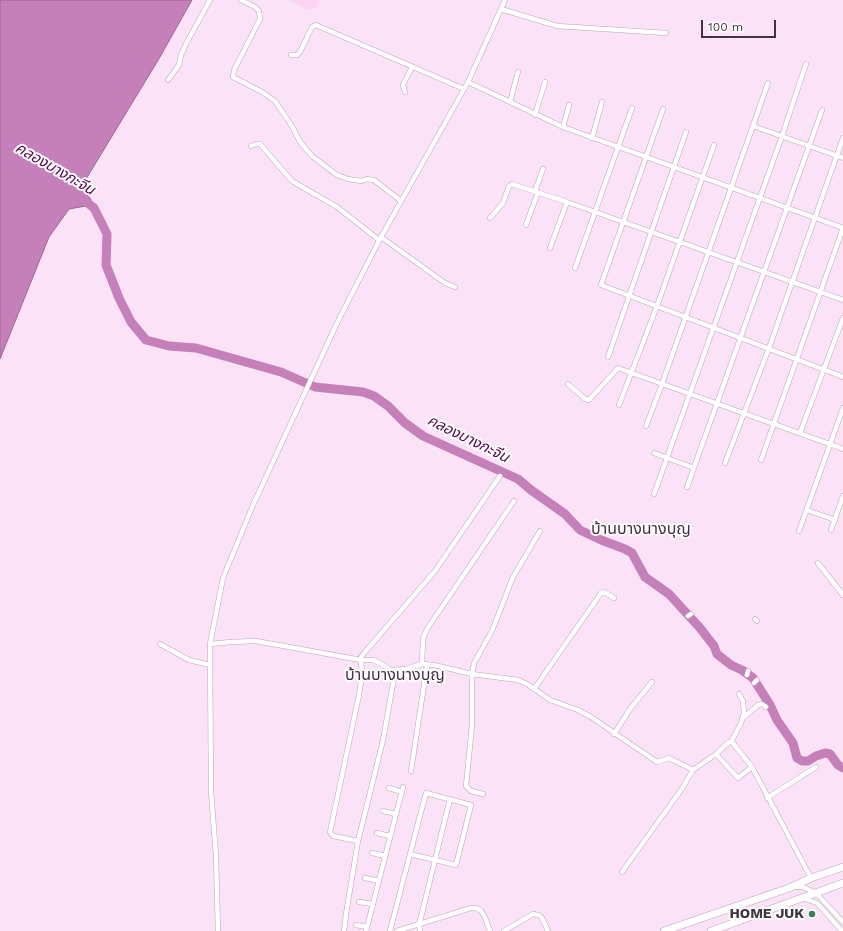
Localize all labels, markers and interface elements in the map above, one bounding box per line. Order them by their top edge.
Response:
scale bar [703,12,778,38]
text: 100 m [708,20,743,34]
water label: คลองบางกะจีน [12,139,98,199]
water label: คลองบางกะจีน [424,411,512,467]
district label: บ้านบางนางบุญ [591,519,691,539]
district label: บ้านบางนางบุญ [345,665,445,685]
place label: HOME JUK [729,906,804,922]
marker: HOME JUK [807,909,817,919]

